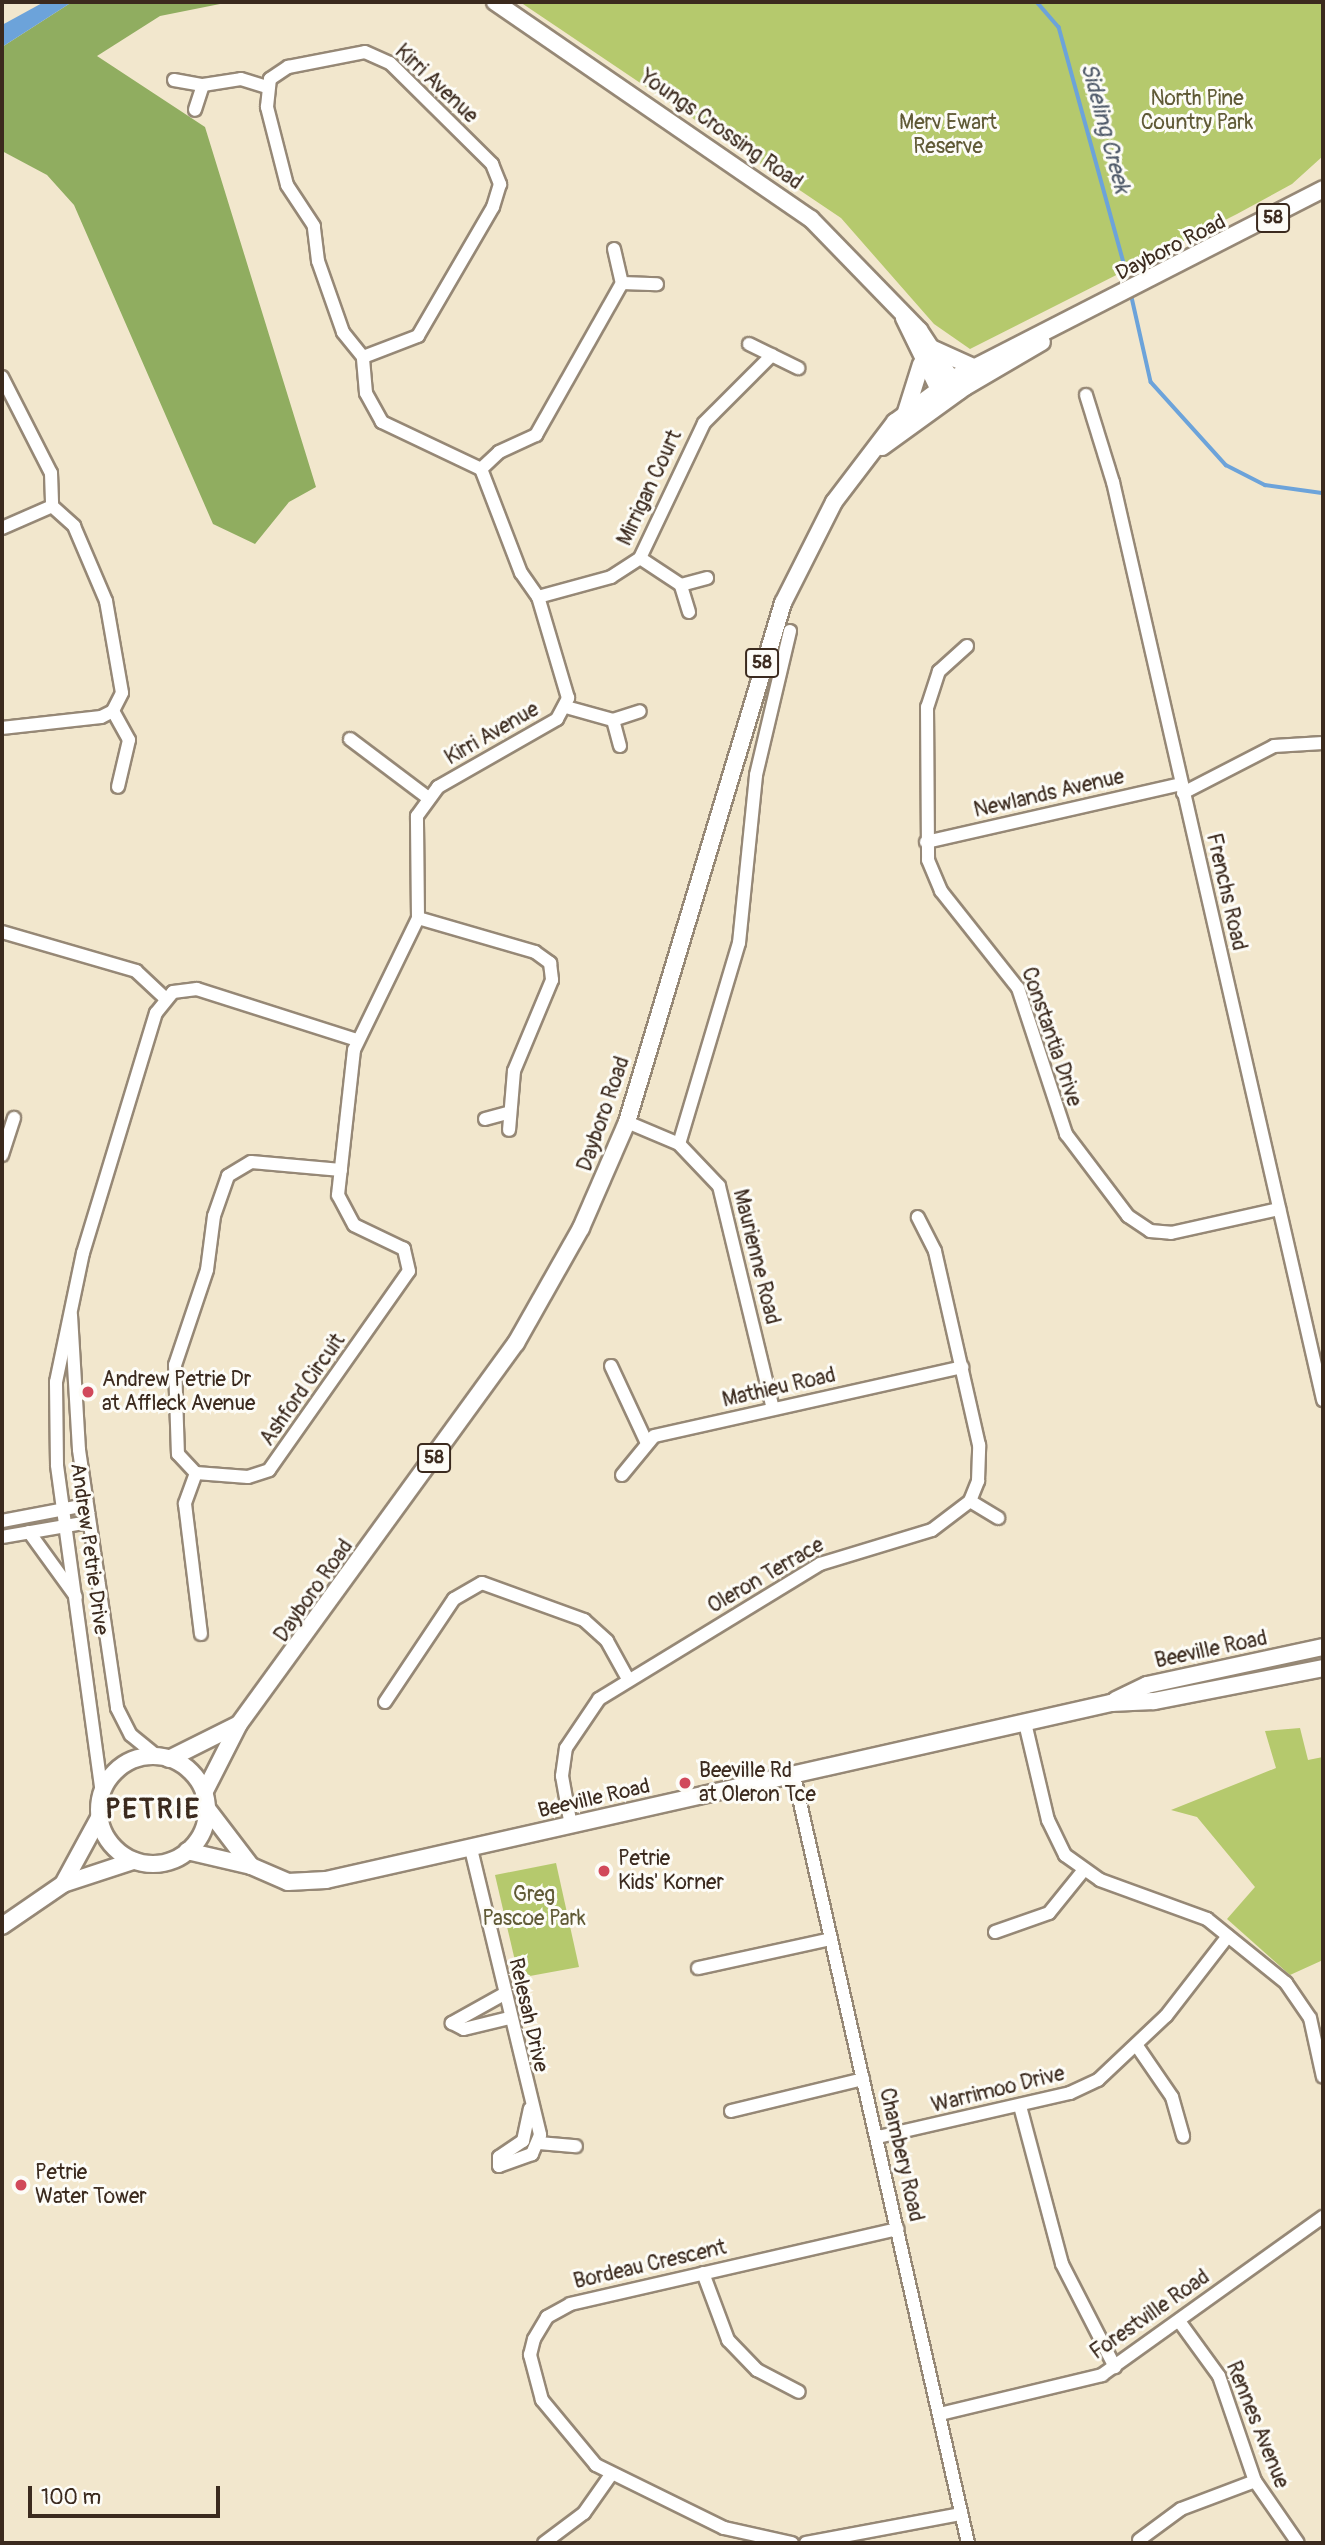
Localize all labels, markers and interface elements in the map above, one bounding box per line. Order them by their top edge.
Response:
street label: Kirri Avenue [389,39,483,129]
water label: Sideling Creek [1074,60,1136,196]
street label: Youngs Crossing Road [635,64,807,196]
park label: North Pine Country Park [1141,86,1253,136]
park label: Merv Ewart Reserve [899,110,997,160]
road number: 58 [1256,202,1290,233]
street label: Dayboro Road [1112,210,1230,286]
street label: Mirrigan Court [612,426,688,550]
road number: 58 [744,648,780,678]
street label: Kirri Avenue [441,697,543,771]
street label: Newlands Avenue [971,764,1127,824]
street label: Frenchs Road [1200,831,1252,953]
street label: Constantia Drive [1015,964,1087,1110]
street label: Dayboro Road [573,1053,635,1175]
street label: Maurienne Road [727,1187,785,1327]
street label: Ashford Circuit [255,1329,351,1451]
street label: Mathieu Road [720,1363,838,1413]
place label: Andrew Petrie Dr at Affleck Avenue [102,1367,255,1417]
marker: Andrew Petrie Dr at Affleck Avenue [80,1384,96,1400]
road number: 58 [416,1442,452,1474]
street label: Andrew Petrie Drive [64,1461,114,1637]
street label: Oleron Terrace [703,1533,829,1619]
street label: Dayboro Road [269,1535,359,1647]
street label: Beeville Road [1153,1626,1269,1674]
place label: Beeville Rd at Oleron Tce [699,1758,816,1808]
street label: Beeville Road [536,1774,652,1824]
marker: Beeville Rd at Oleron Tce [677,1775,693,1791]
district label: PETRIE [106,1793,200,1827]
place label: Petrie Kids' Korner [618,1846,724,1896]
marker: Petrie Kids' Korner [596,1863,612,1879]
park label: Greg Pascoe Park [482,1882,586,1932]
street label: Relesah Drive [503,1956,553,2074]
street label: Warrimoo Drive [929,2061,1067,2119]
street label: Chambery Road [873,2086,929,2224]
place label: Petrie Water Tower [35,2160,147,2210]
marker: Petrie Water Tower [13,2177,29,2193]
street label: Bordeau Crescent [571,2235,729,2295]
street label: Forestville Road [1086,2265,1214,2365]
street label: Rennes Avenue [1220,2358,1294,2492]
scale bar [32,2472,224,2516]
text: 100 m [41,2484,101,2511]

